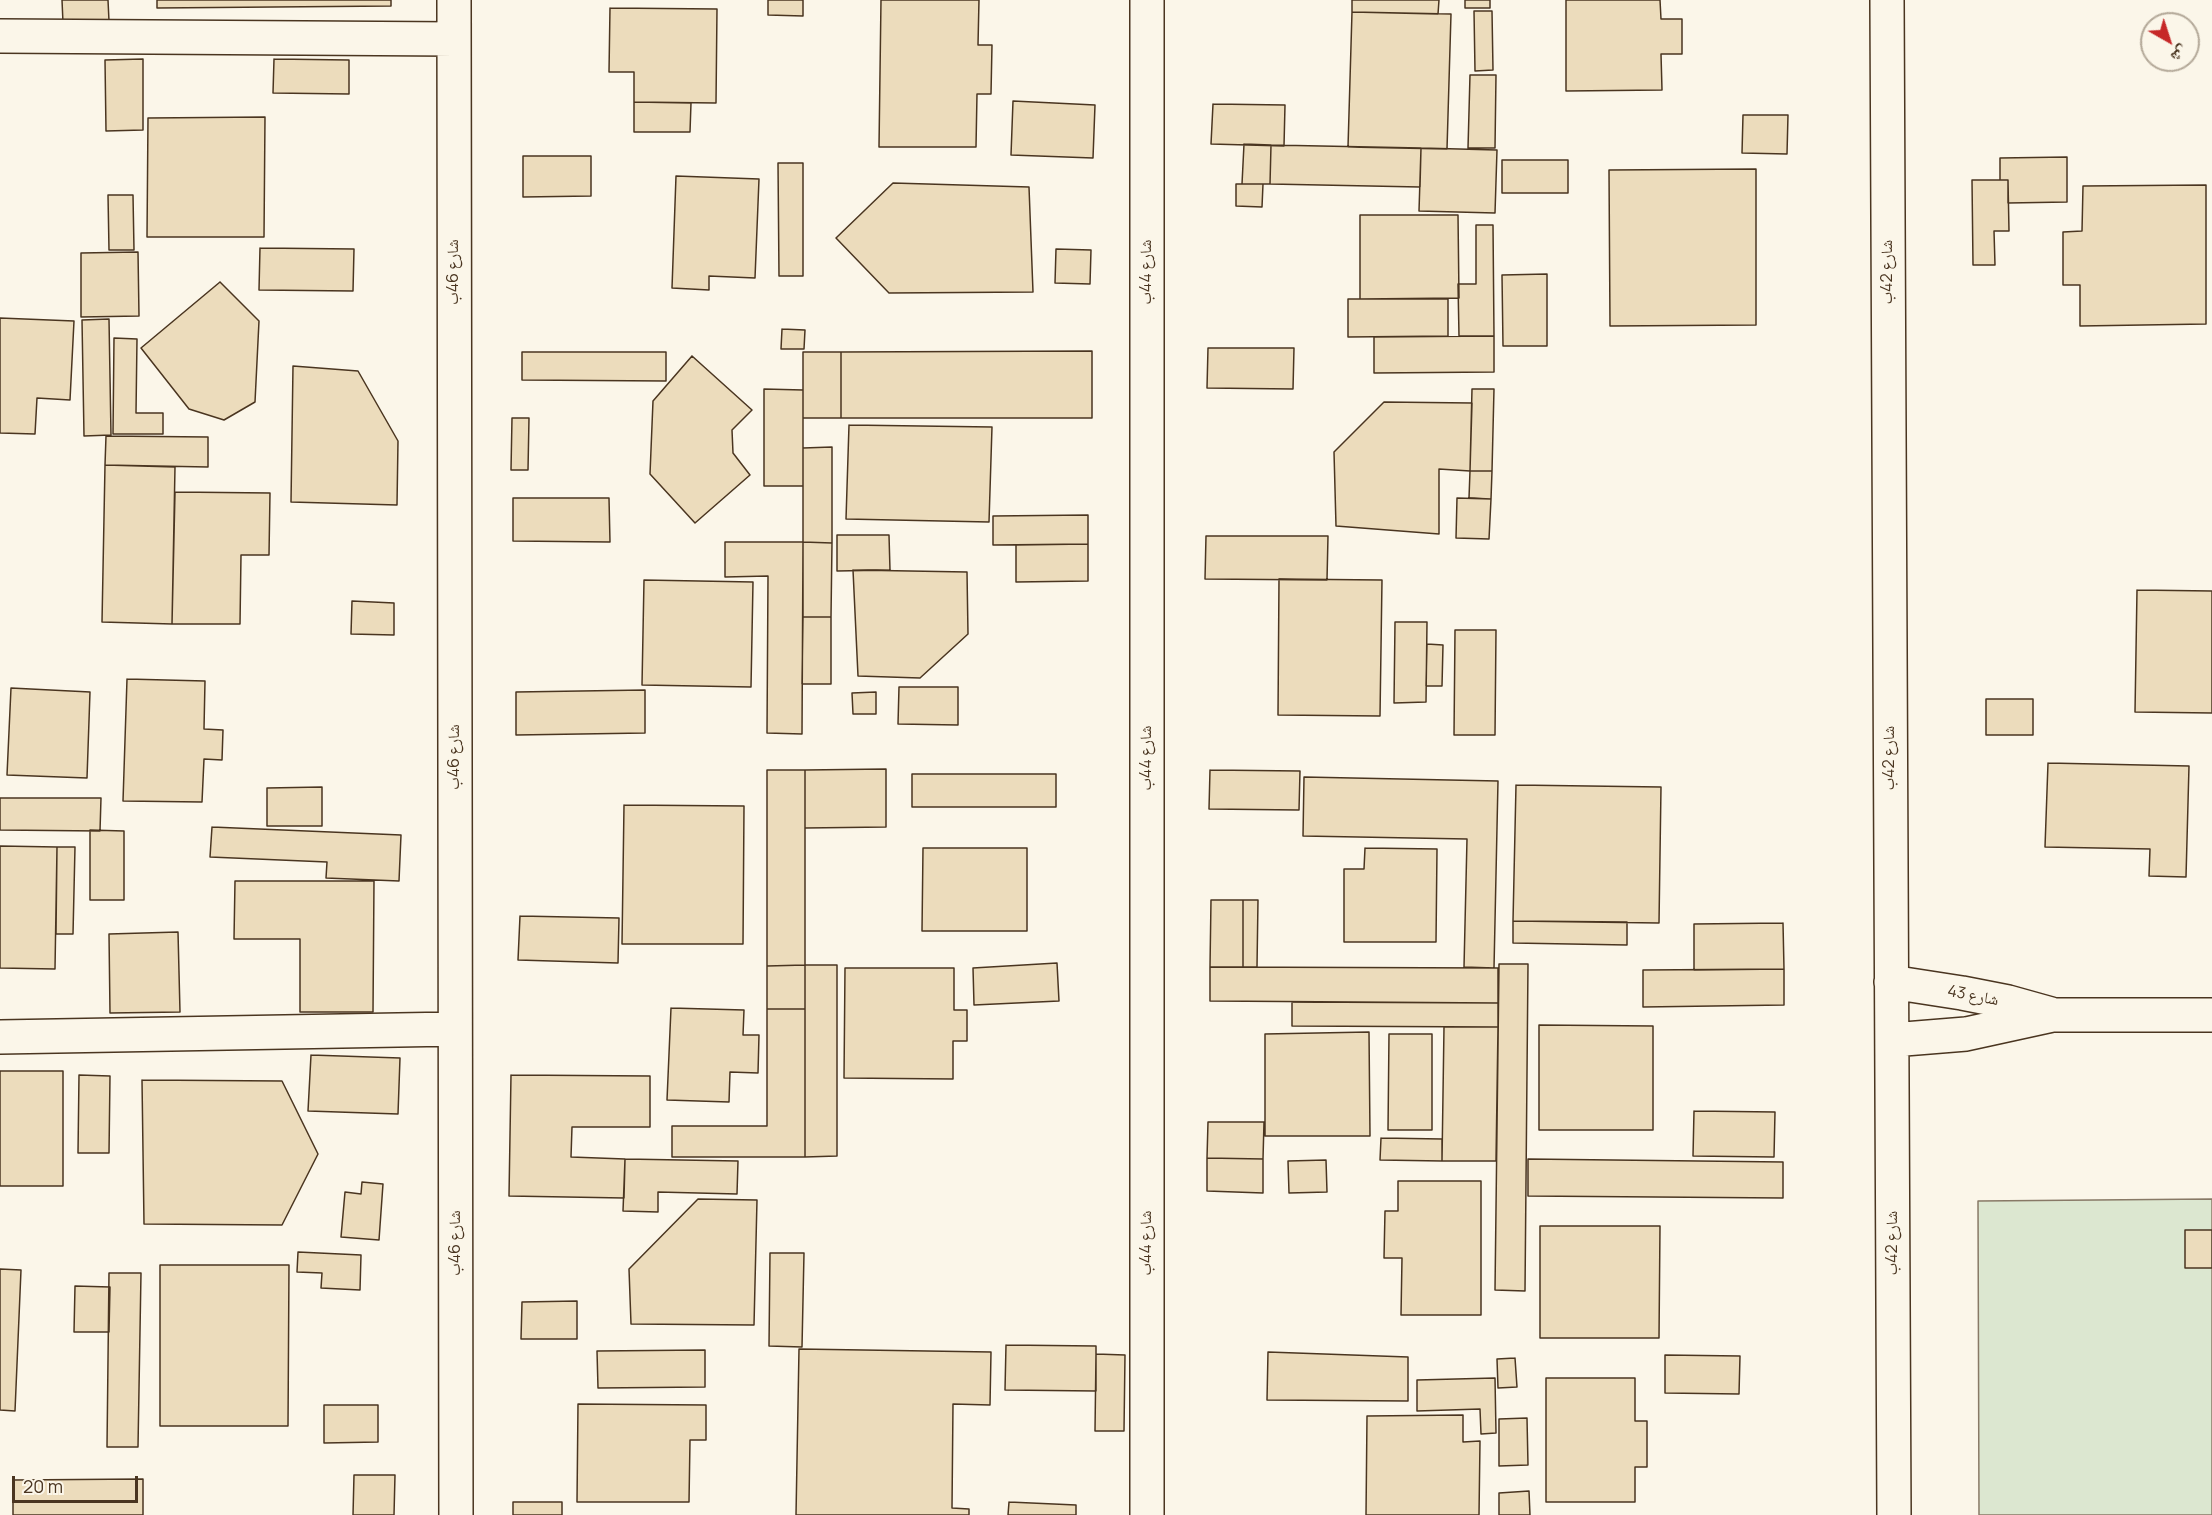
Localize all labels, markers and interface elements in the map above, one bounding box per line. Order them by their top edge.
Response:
north arrow [2140,12,2200,72]
text: ش [2167,41,2194,68]
street label: شارع 46ب [444,239,464,305]
street label: شارع 44ب [1137,240,1157,304]
street label: شارع 42ب [1878,240,1898,304]
street label: شارع 46ب [445,724,465,790]
street label: شارع 44ب [1137,726,1157,790]
street label: شارع 42ب [1880,726,1900,790]
street label: شارع 43 [1946,982,2000,1010]
street label: شارع 46ب [446,1210,466,1276]
street label: شارع 44ب [1137,1211,1157,1275]
street label: شارع 42ب [1883,1211,1903,1275]
scale bar [15,1464,141,1502]
text: 20 m [23,1474,63,1498]

